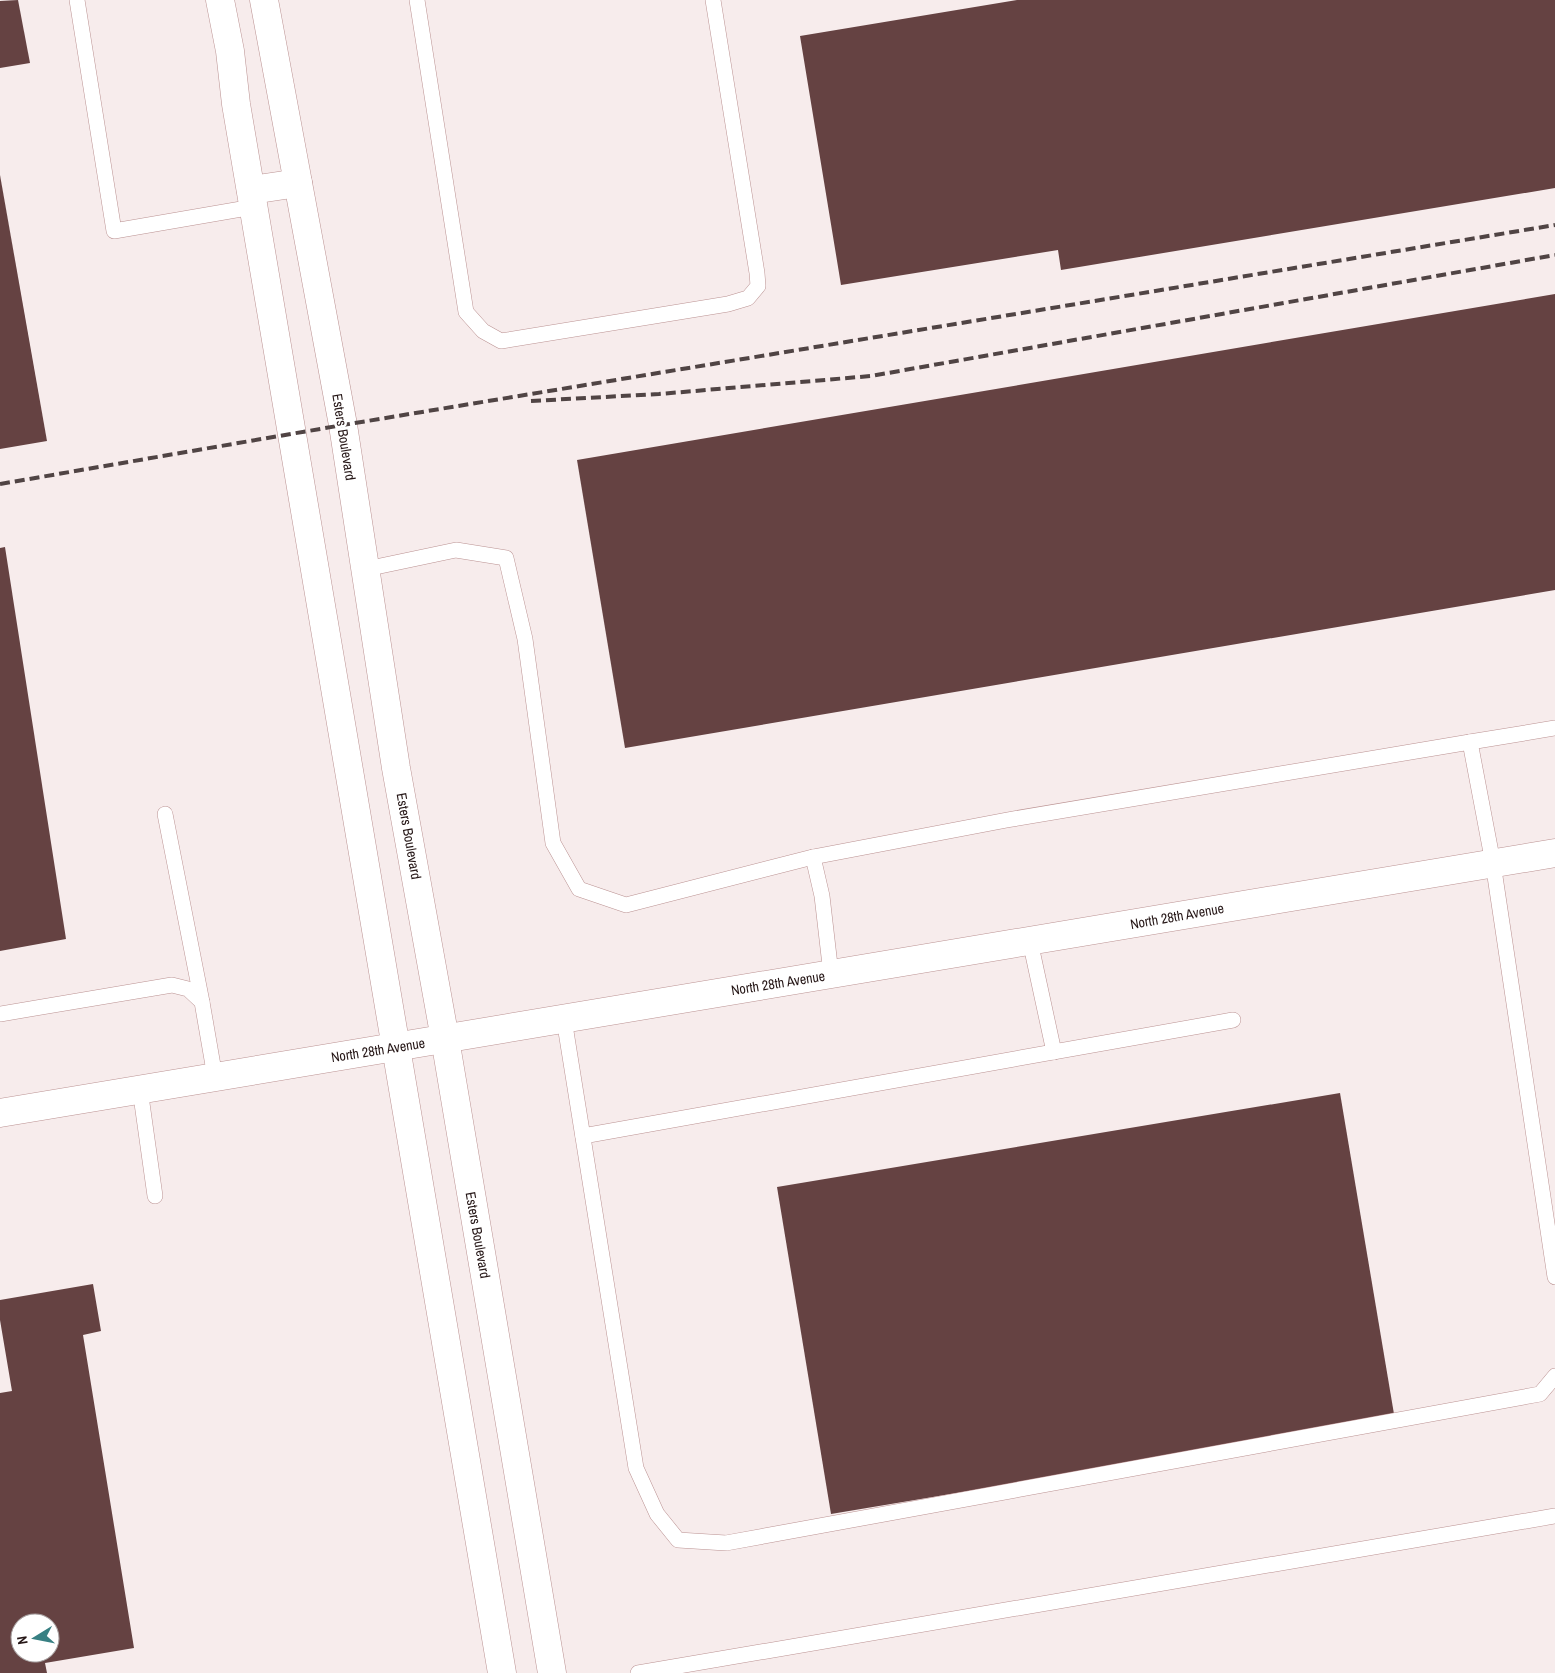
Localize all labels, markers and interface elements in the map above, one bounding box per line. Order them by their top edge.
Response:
street label: Esters Boulevard [328,392,360,482]
street label: Esters Boulevard [393,791,425,881]
street label: North 28th Avenue [1129,899,1225,933]
street label: North 28th Avenue [730,967,826,999]
street label: North 28th Avenue [330,1034,426,1066]
street label: Esters Boulevard [462,1190,494,1280]
north arrow [10,1613,60,1663]
text: N [13,1635,32,1646]

